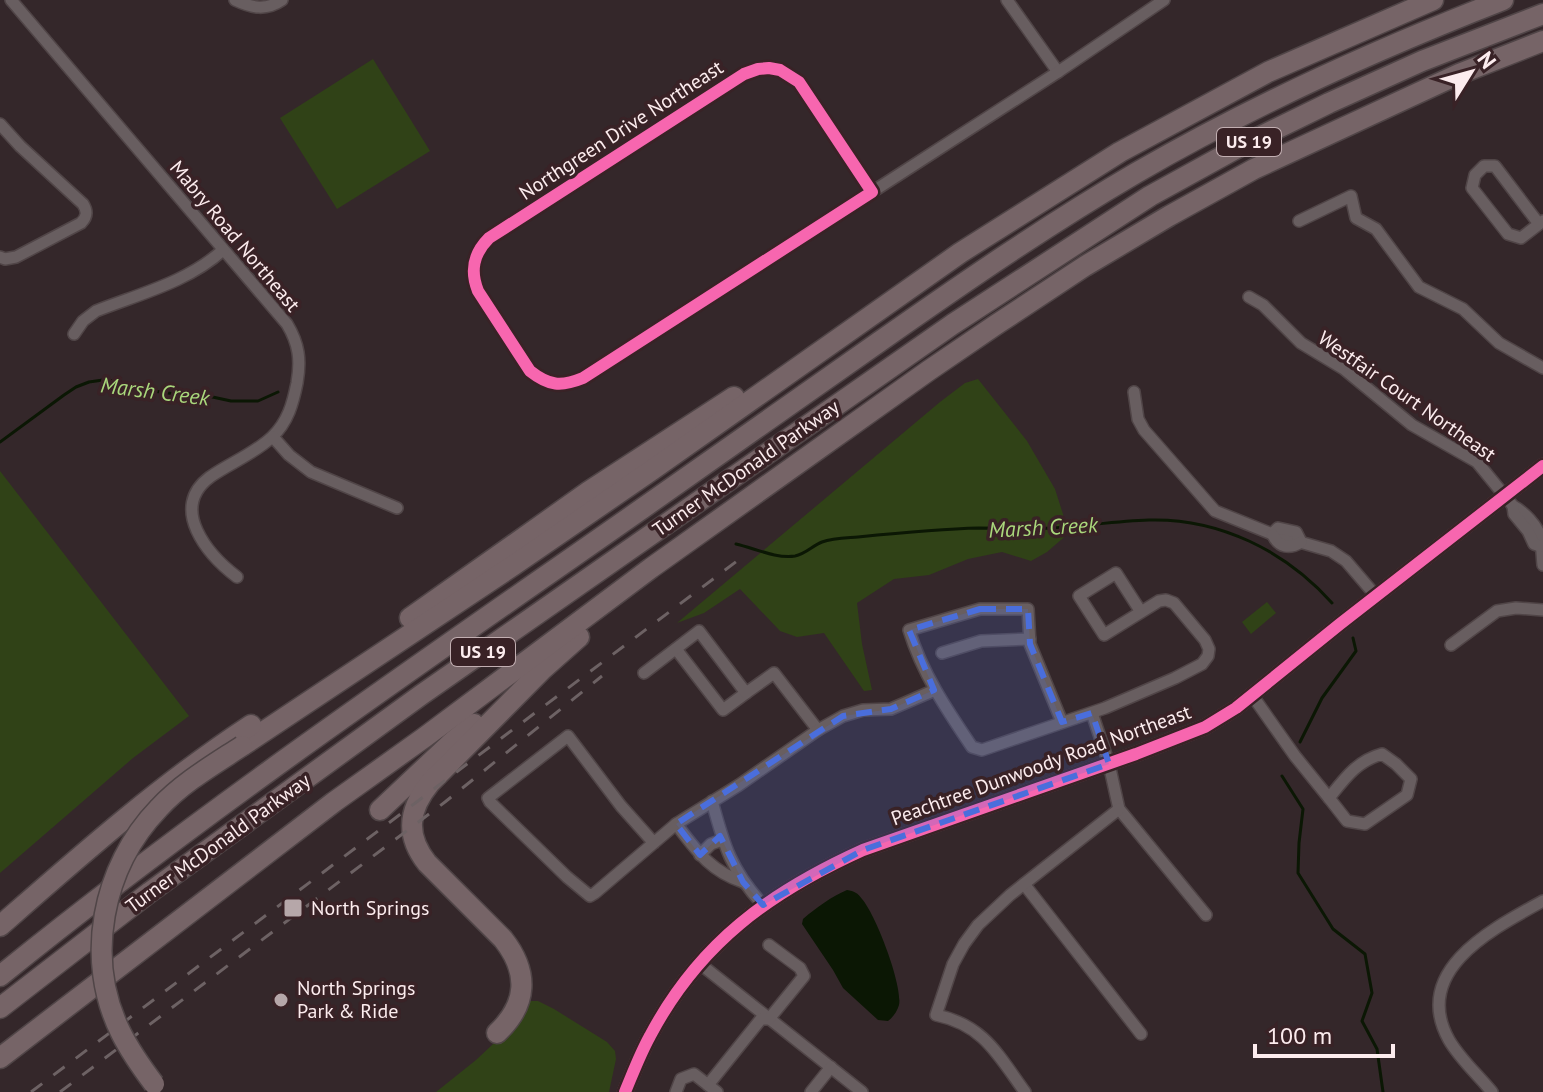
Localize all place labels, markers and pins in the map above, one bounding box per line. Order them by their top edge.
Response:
place label: North Springs [311,895,429,921]
marker: North Springs [282,897,304,919]
place label: North Springs Park & Ride [297,975,415,1024]
marker: North Springs Park & Ride [272,991,290,1009]

